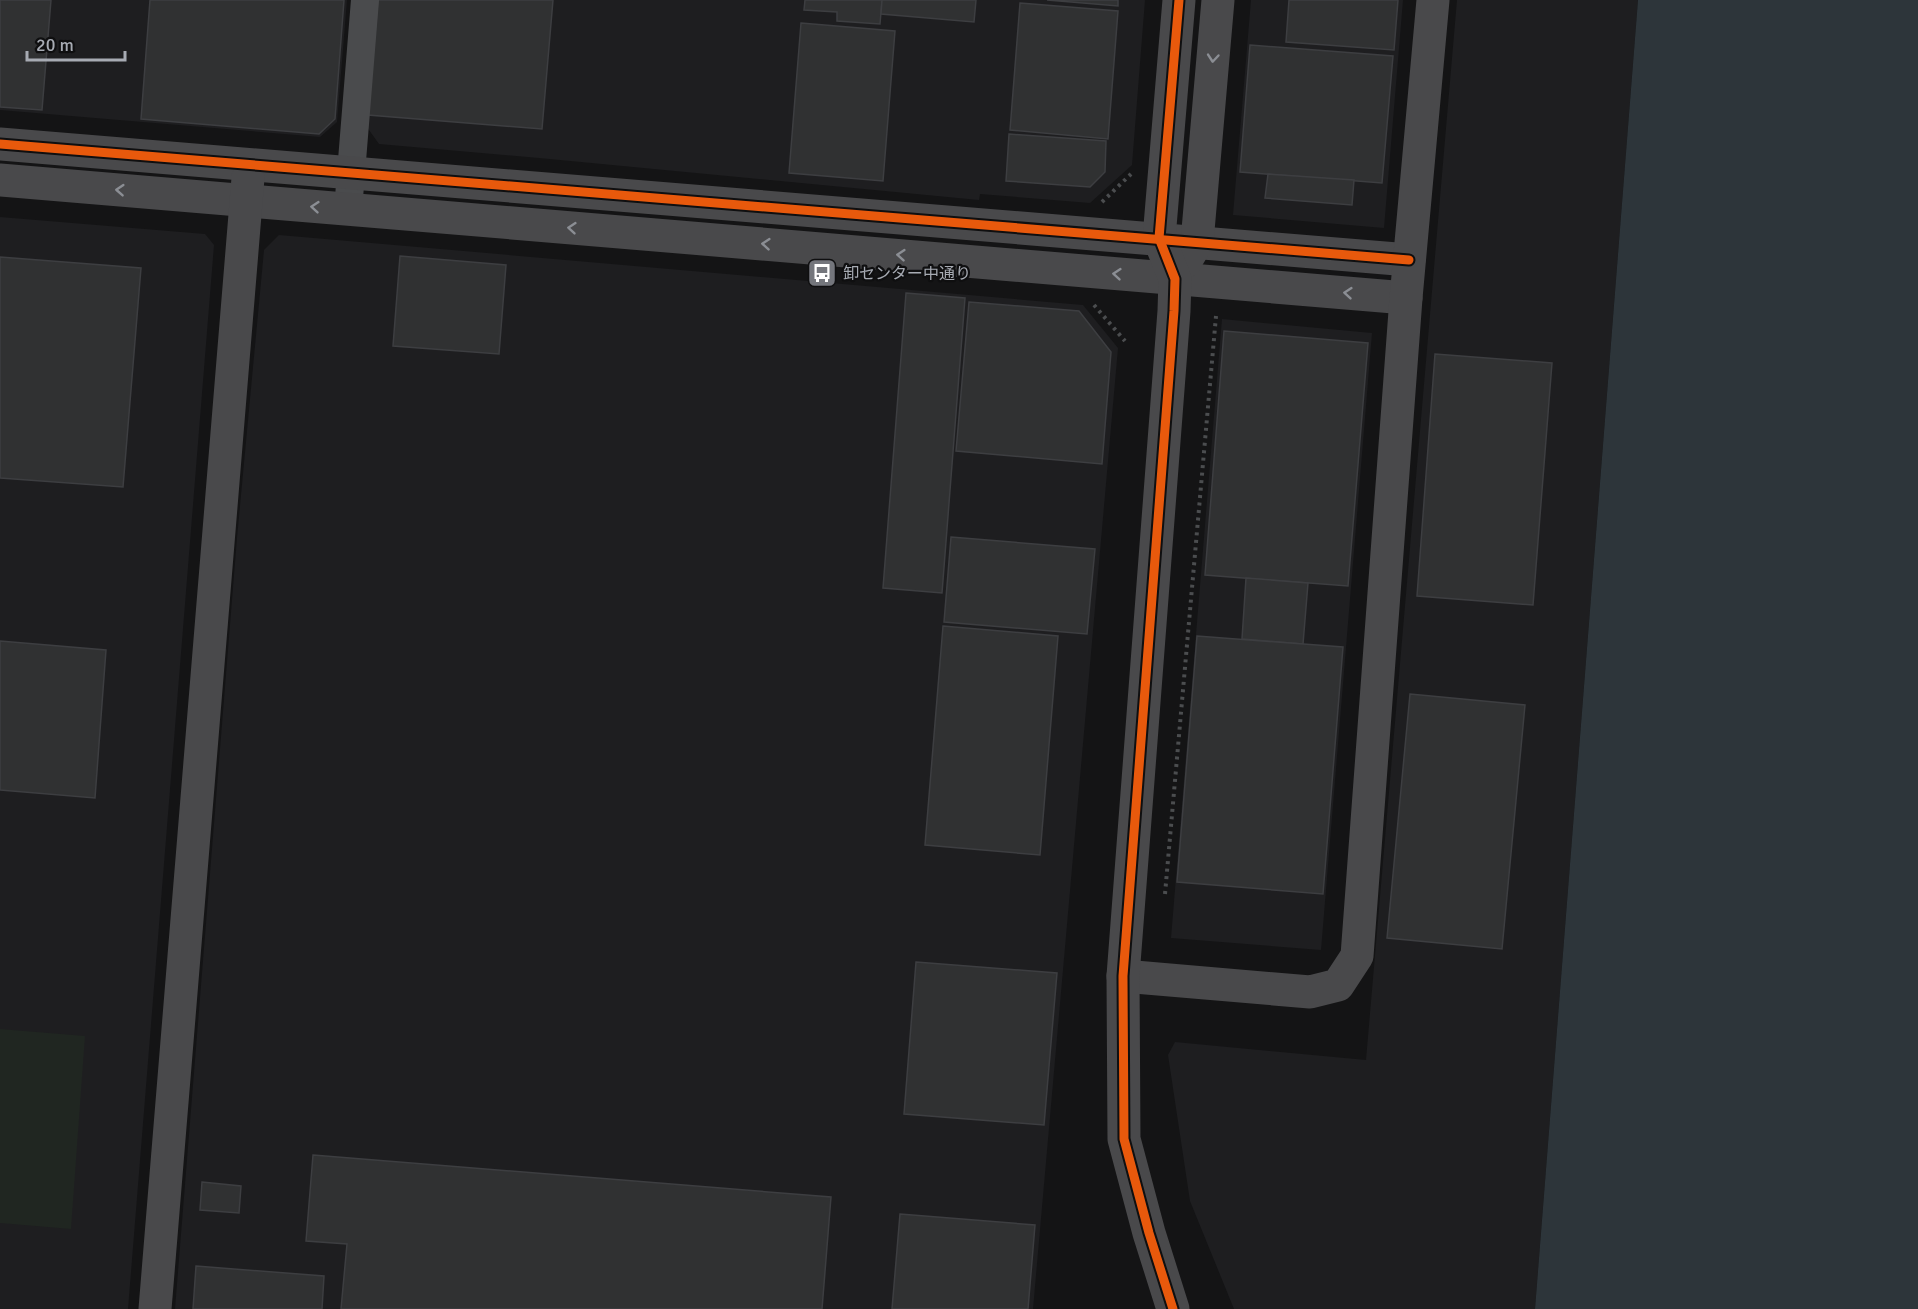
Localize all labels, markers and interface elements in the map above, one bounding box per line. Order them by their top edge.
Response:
scale bar [27,24,124,62]
text: 20 m [36,34,74,56]
one-way arrow [1207,54,1220,63]
one-way arrow [116,184,125,197]
one-way arrow [310,201,319,214]
one-way arrow [567,222,576,235]
one-way arrow [761,238,770,251]
one-way arrow [897,249,906,262]
bus stop icon: 卸センター中通り [806,257,838,289]
place label: 卸センター中通り [843,264,971,284]
one-way arrow [1112,268,1121,281]
one-way arrow [1343,287,1352,300]

